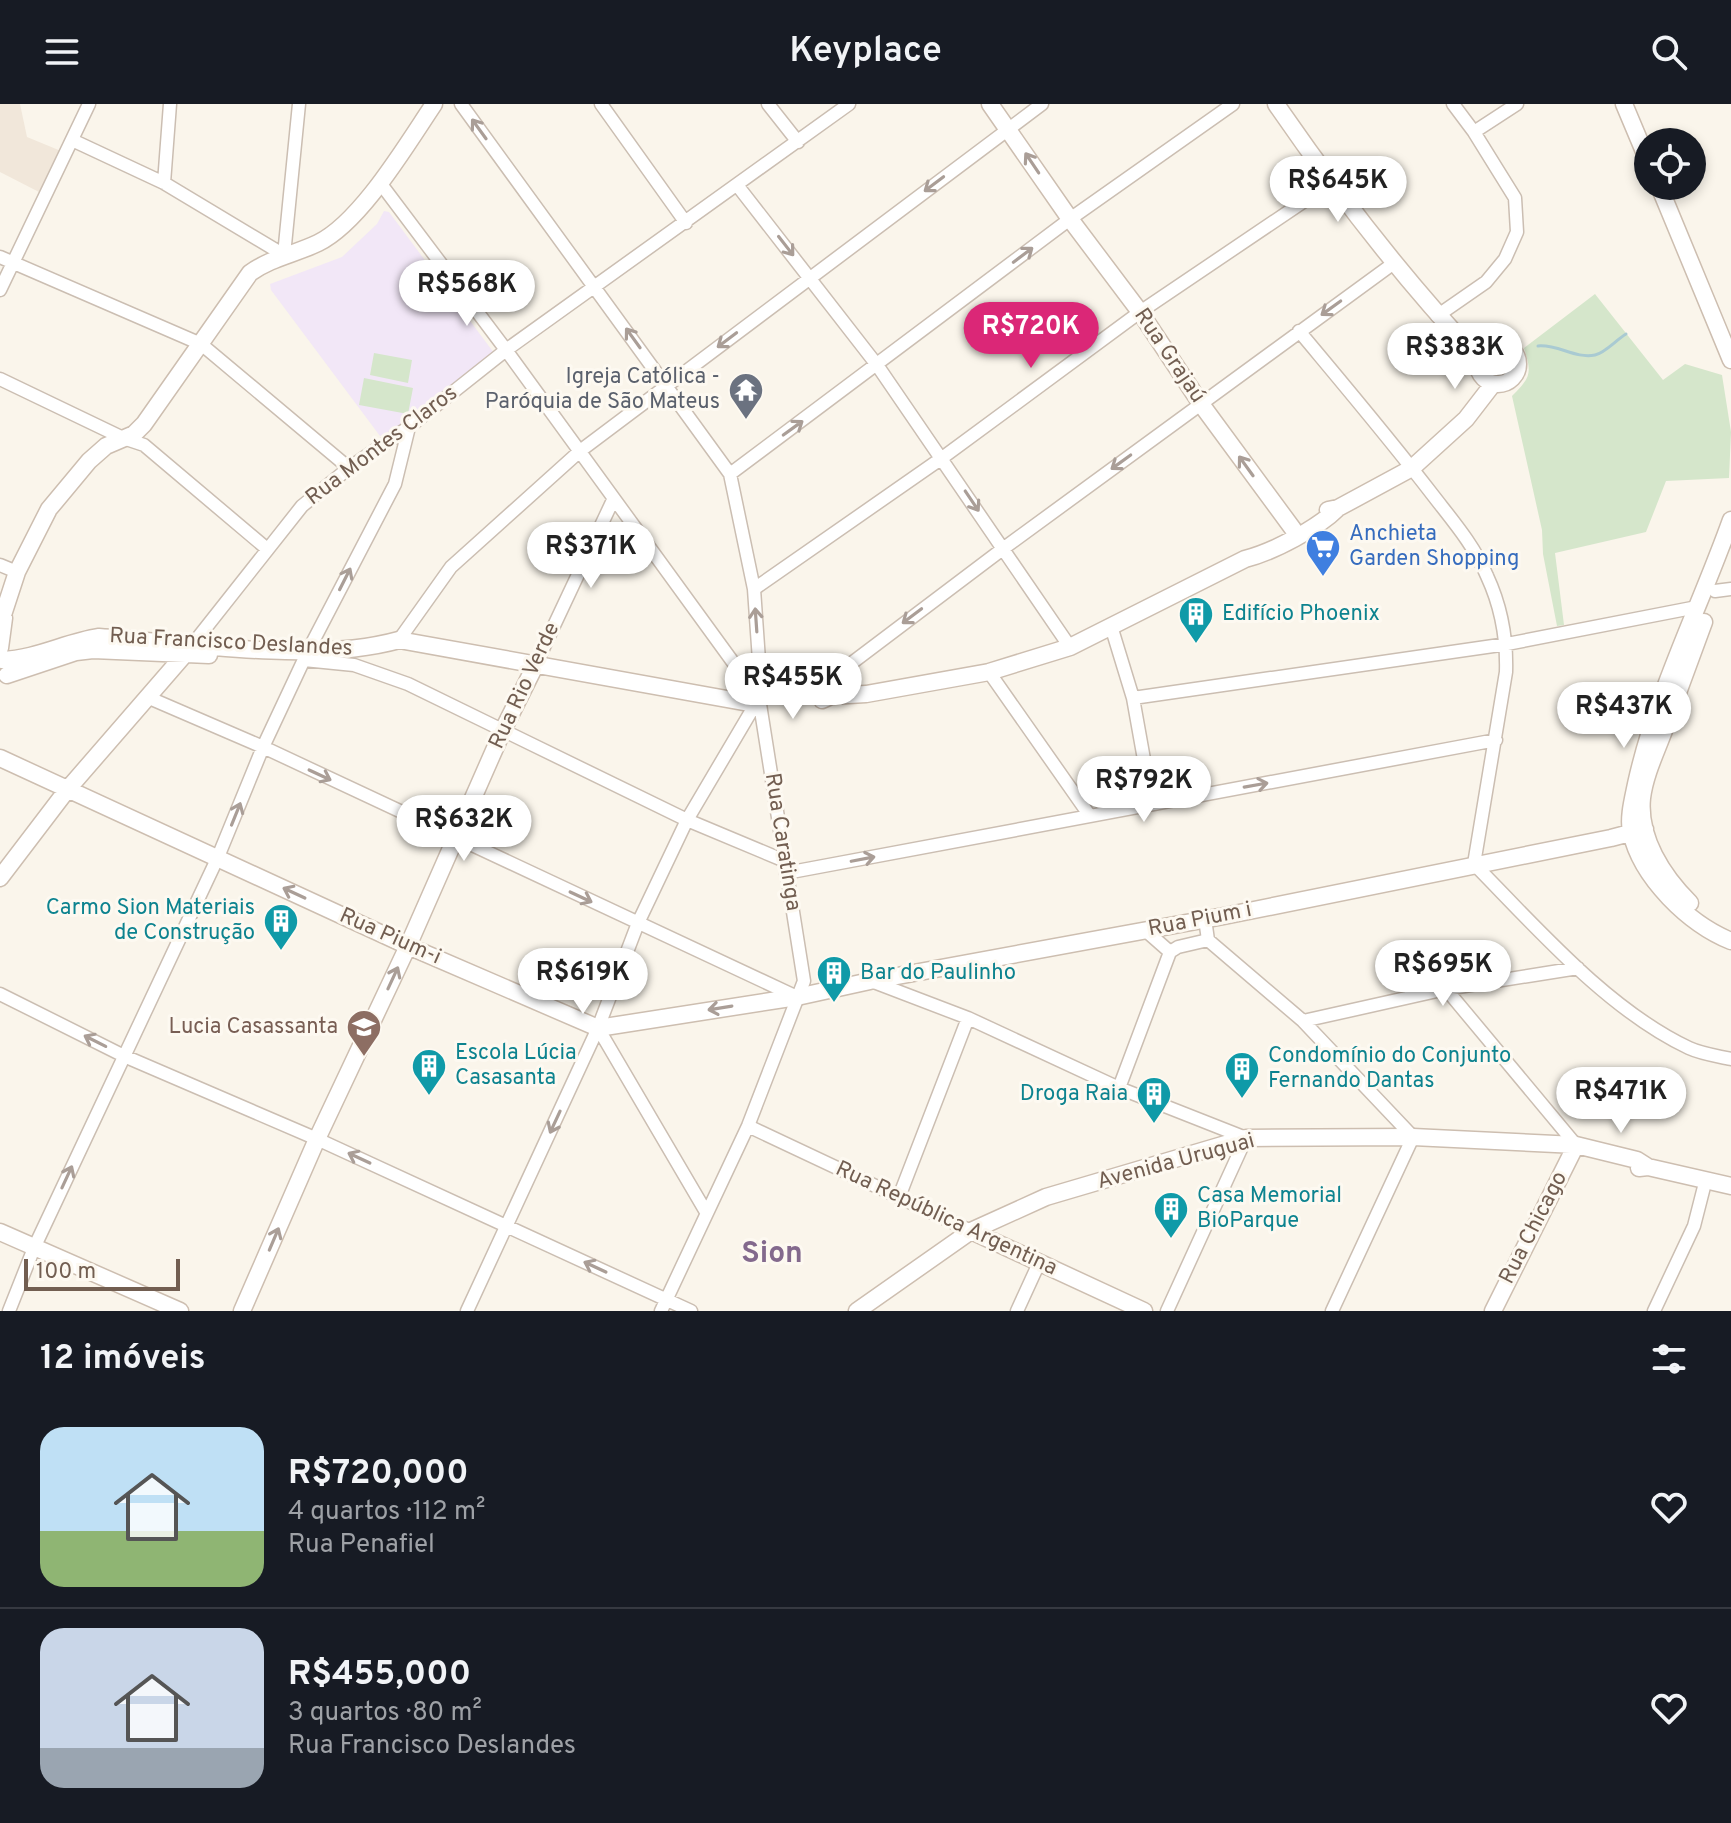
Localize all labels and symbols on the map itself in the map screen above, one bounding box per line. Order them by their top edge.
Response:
one-way arrow [471,118,487,140]
one-way arrow [1024,152,1040,174]
pin: R$645K [1273,156,1403,224]
one-way arrow [924,175,946,192]
one-way arrow [777,235,794,256]
one-way arrow [1012,246,1033,263]
pin: R$568K [402,260,532,328]
one-way arrow [1321,299,1342,316]
pin: R$720K [966,302,1096,370]
street label: Rua Grajaú [1127,303,1211,409]
pin: R$383K [1390,323,1520,391]
one-way arrow [625,328,642,349]
one-way arrow [716,332,738,349]
place label: Igreja Católica - Paróquia de São Mateus [485,364,720,416]
temple icon: Igreja Católica - Paróquia de São Mateus [727,371,765,421]
street label: Rua Montes Claros [301,380,463,512]
one-way arrow [782,419,803,436]
one-way arrow [1111,454,1133,470]
one-way arrow [1238,456,1255,478]
one-way arrow [964,490,980,512]
place label: Anchieta Garden Shopping [1349,521,1519,573]
pin: R$371K [526,522,656,590]
supermarket icon: Anchieta Garden Shopping [1304,528,1342,578]
one-way arrow [338,567,354,591]
building icon: Edifício Phoenix [1177,595,1215,645]
place label: Edifício Phoenix [1222,601,1380,628]
one-way arrow [748,607,763,634]
one-way arrow [902,607,923,624]
street label: Rua Rio Verde [484,618,566,754]
street label: Rua Francisco Deslandes [109,623,353,663]
pin: R$455K [728,653,858,721]
pin: R$437K [1559,682,1689,750]
pin: R$792K [1079,756,1209,824]
one-way arrow [308,768,332,783]
street label: Rua Caratinga [758,771,806,913]
one-way arrow [1243,776,1268,791]
pin: R$632K [399,795,529,863]
one-way arrow [229,802,244,827]
one-way arrow [850,850,875,865]
one-way arrow [282,885,306,900]
one-way arrow [569,890,593,905]
place label: Carmo Sion Materiais de Construção [46,895,255,947]
street label: Rua Pium i [1146,897,1254,943]
building icon: Carmo Sion Materiais de Construção [262,902,300,952]
street label: Rua Pium-i [335,903,445,971]
pin: R$695K [1378,940,1508,1008]
pin: R$619K [518,948,648,1016]
building icon: Bar do Paulinho [815,954,853,1004]
place label: Bar do Paulinho [860,960,1016,987]
one-way arrow [386,966,401,990]
one-way arrow [708,1002,733,1017]
school or university icon: Lucia Casassanta [345,1008,383,1058]
place label: Lucia Casassanta [169,1014,338,1041]
one-way arrow [84,1033,108,1049]
place label: Escola Lúcia Casasanta [455,1040,577,1092]
place label: Condomínio do Conjunto Fernando Dantas [1268,1043,1511,1095]
building icon: Escola Lúcia Casasanta [410,1047,448,1097]
building icon: Condomínio do Conjunto Fernando Dantas [1223,1050,1261,1100]
pin: R$471K [1556,1067,1686,1135]
building icon: Droga Raia [1135,1075,1173,1125]
place label: Droga Raia [1020,1081,1128,1108]
one-way arrow [546,1109,561,1134]
street label: Avenida Uruguai [1094,1128,1258,1196]
one-way arrow [347,1150,371,1165]
street label: Rua República Argentina [831,1156,1061,1282]
one-way arrow [60,1165,75,1189]
street label: Rua Chicago [1494,1167,1574,1289]
place label: Casa Memorial BioParque [1197,1183,1342,1235]
building icon: Casa Memorial BioParque [1152,1190,1190,1240]
one-way arrow [267,1228,282,1252]
district label: Sion [741,1236,803,1273]
scale bar [24,1255,180,1291]
one-way arrow [583,1259,607,1274]

